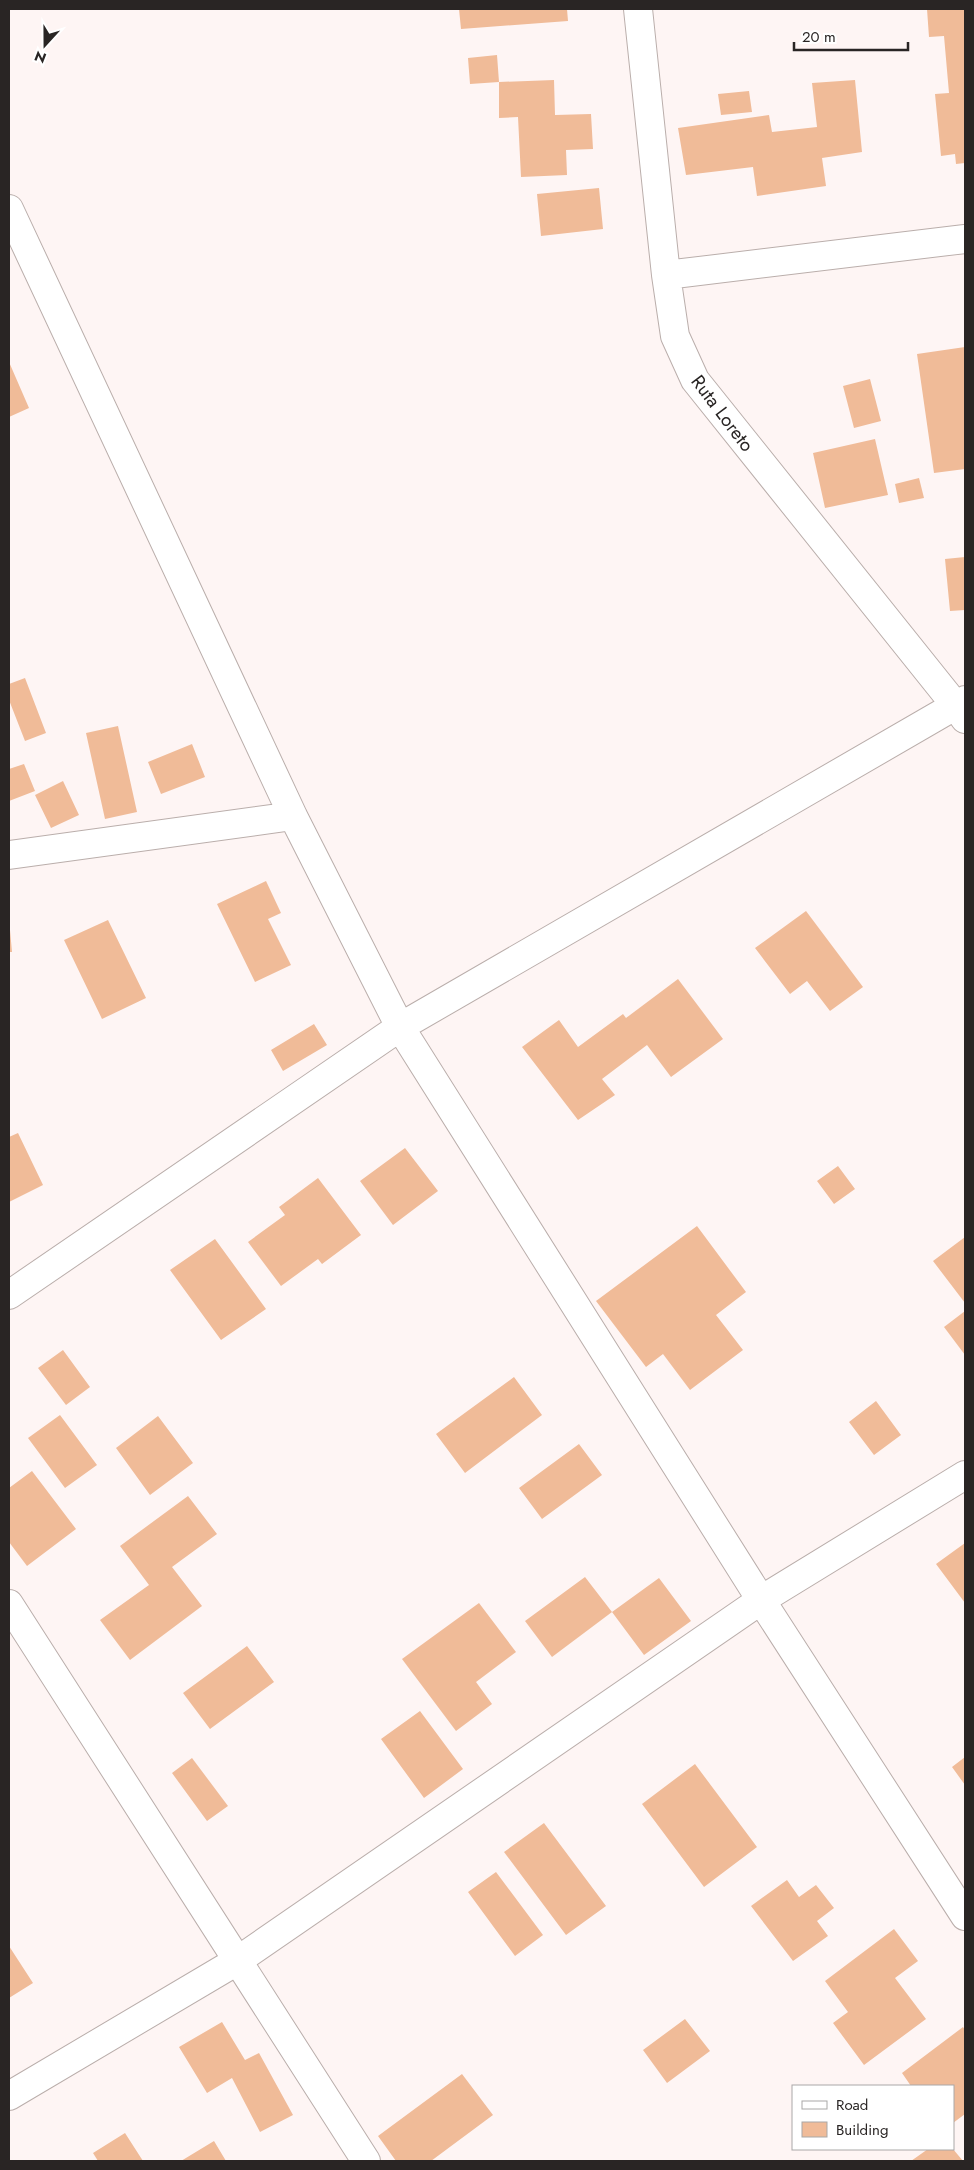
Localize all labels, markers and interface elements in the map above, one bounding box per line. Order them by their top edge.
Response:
north arrow [20,20,70,70]
scale bar [794,20,908,52]
text: 20 m [802,26,836,48]
text: N [32,46,49,68]
street label: Ruta Loreto [685,369,760,457]
legend [792,2085,954,2150]
text: Road [836,2094,868,2116]
text: Building [836,2119,888,2141]

